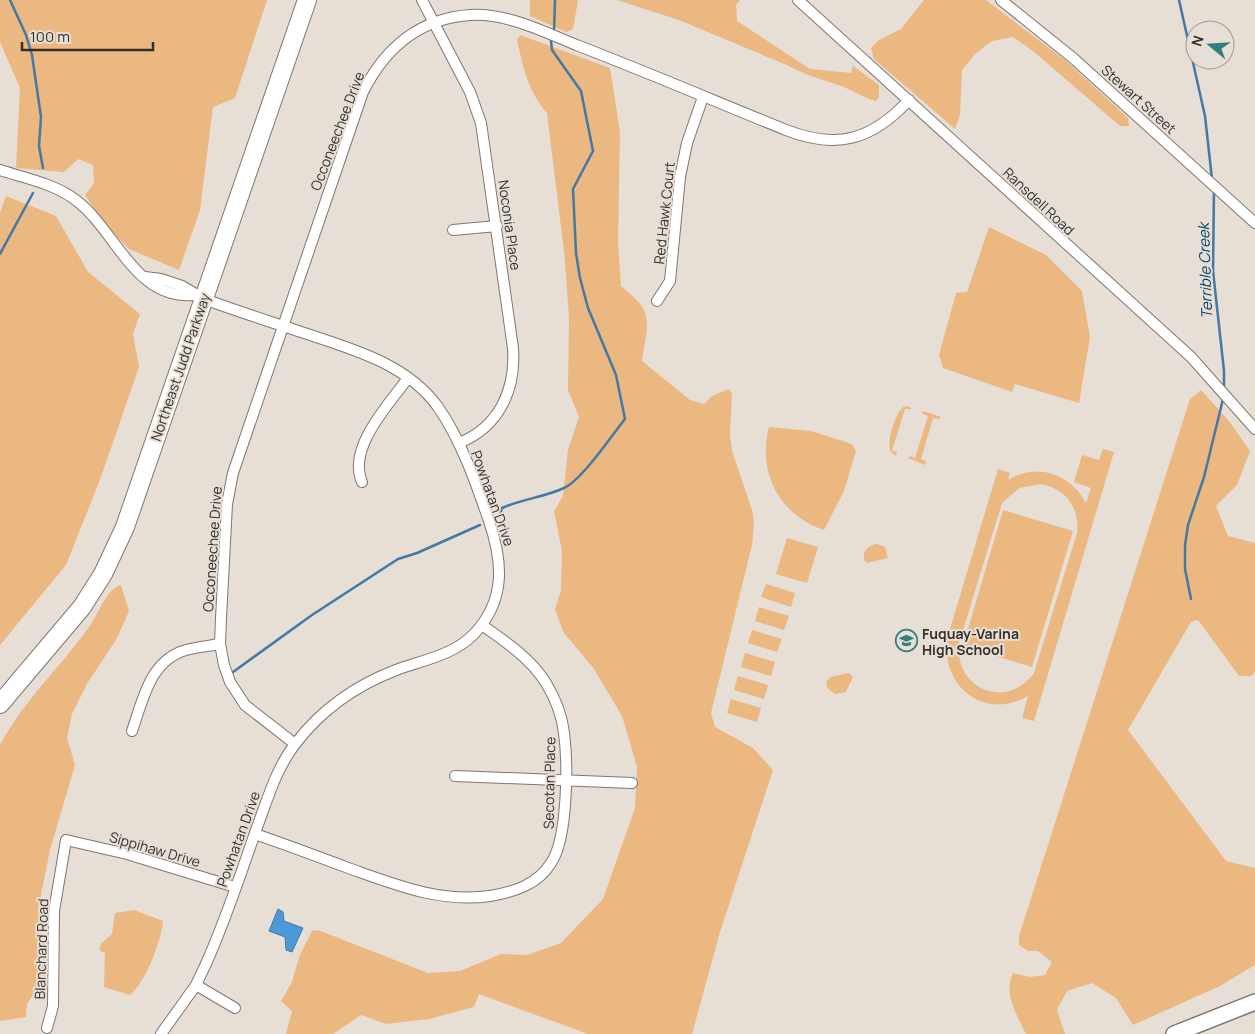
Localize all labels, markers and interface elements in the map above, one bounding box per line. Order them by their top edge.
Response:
scale bar [22,20,154,52]
north arrow [1185,20,1235,70]
text: 100 m [30,26,70,47]
text: N [1187,33,1208,49]
street label: Stewart Street [1098,60,1181,138]
street label: Occoneechee Drive [306,69,368,193]
street label: Red Hawk Court [649,160,679,265]
street label: Ransdell Road [999,163,1079,239]
street label: Noconia Place [494,179,526,271]
water label: Terrible Creek [1193,220,1217,319]
street label: Northeast Judd Parkway [146,290,215,444]
street label: Powhatan Drive [467,448,519,548]
street label: Occoneechee Drive [198,485,226,613]
place label: Fuquay-Varina High School [922,624,1019,659]
school or university icon: Fuquay-Varina High School [894,629,918,653]
street label: Secotan Place [539,737,559,829]
street label: Powhatan Drive [212,789,264,889]
street label: Sippihaw Drive [107,827,203,871]
street label: Blanchard Road [30,898,52,1000]

